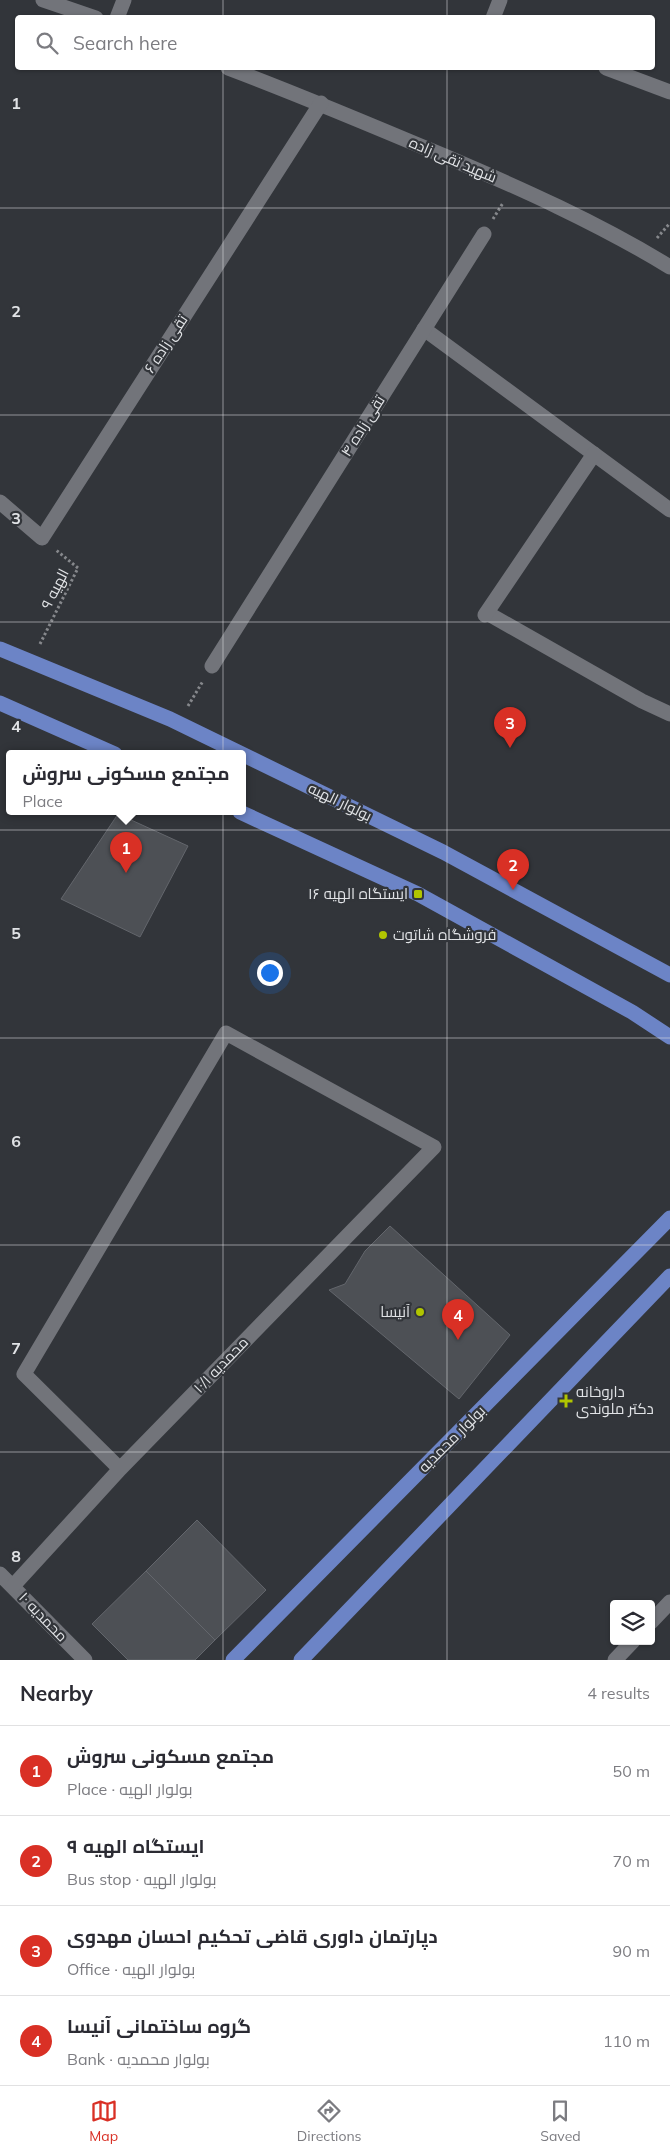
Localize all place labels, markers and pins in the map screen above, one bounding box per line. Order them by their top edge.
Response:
pin: 3 [494,707,526,748]
pin: 1 [110,832,142,873]
pin: 2 [497,849,529,890]
place label: ایستگاه الهیه ۱۶ [308,884,408,904]
marker: ایستگاه الهیه ۱۶ [412,888,424,900]
place label: فروشگاه شاتوت [393,925,496,944]
marker: فروشگاه شاتوت [377,929,389,941]
pin: 4 [442,1299,474,1340]
place label: آنیسا [380,1302,410,1321]
marker: آنیسا [414,1306,426,1318]
place label: داروخانه دکتر ملوندی [576,1382,654,1419]
marker: داروخانه دکتر ملوندی [560,1395,572,1407]

